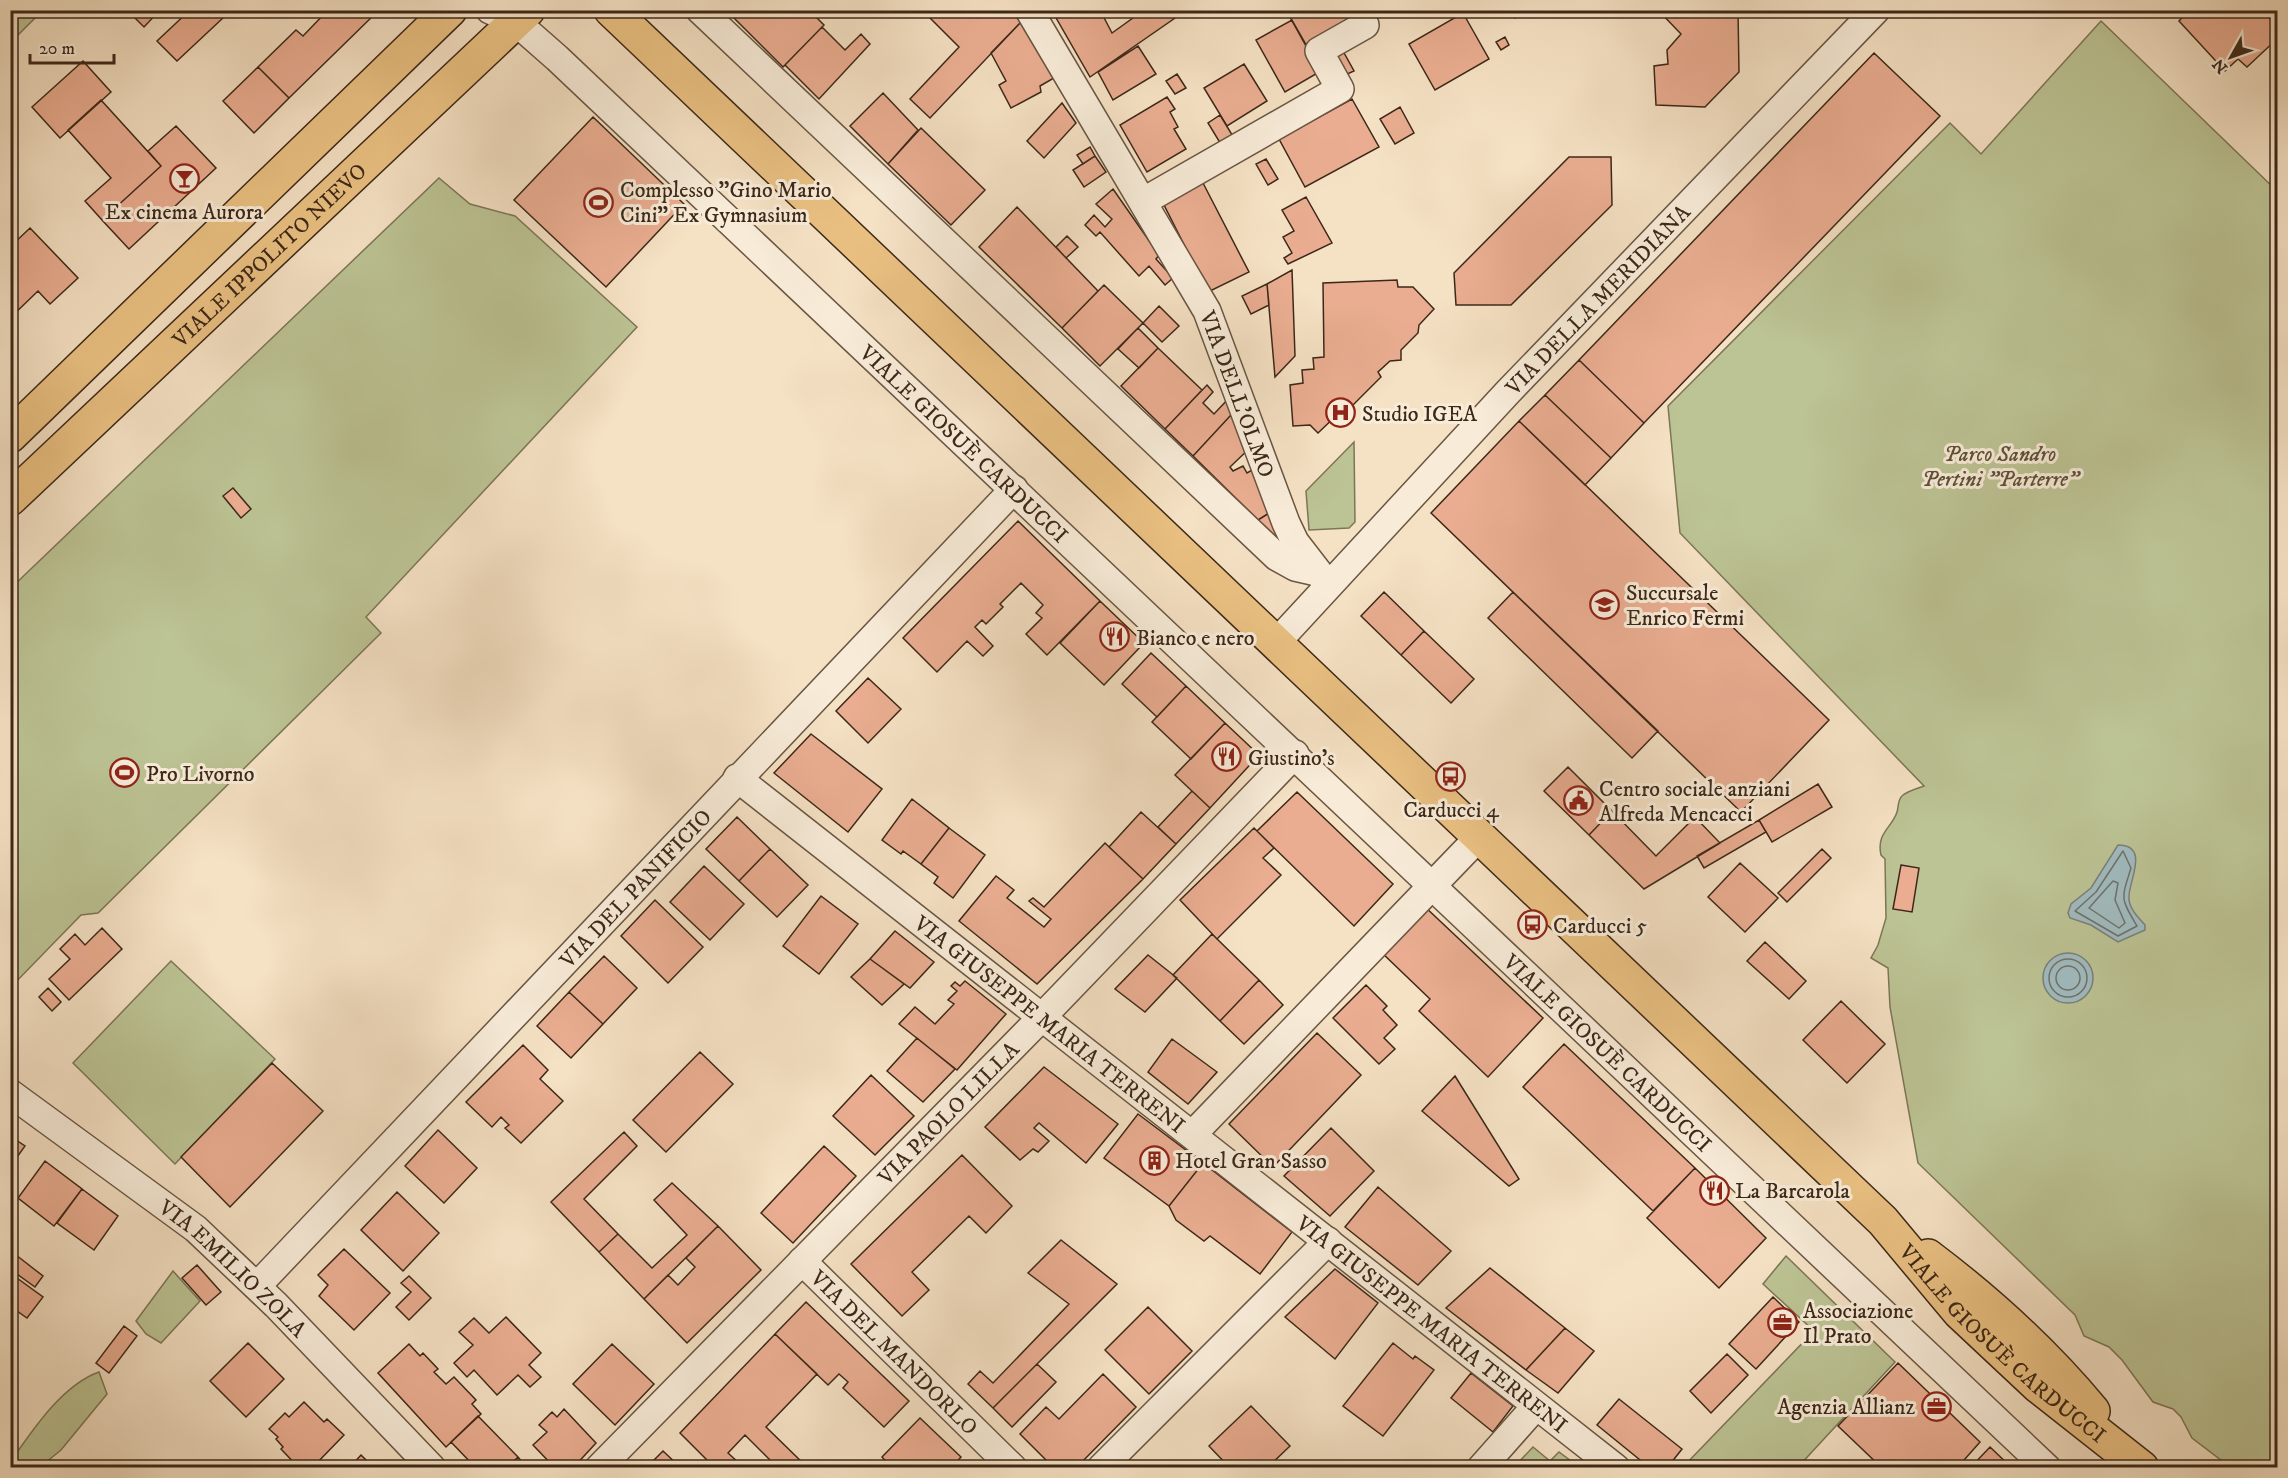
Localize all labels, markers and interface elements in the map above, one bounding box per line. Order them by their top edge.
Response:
scale bar [30,27,114,65]
north arrow [2201,27,2261,87]
text: 20 m [39,38,75,60]
text: N [2208,55,2232,77]
street label: VIALE IPPOLITO NIEVO [167,158,373,354]
bar icon: Ex cinema Aurora [168,163,200,195]
place label: Complesso "Gino Mario Cini" Ex Gymnasium [620,177,831,229]
sports icon: Complesso "Gino Mario Cini" Ex Gymnasium [583,186,615,218]
place label: Ex cinema Aurora [105,199,264,226]
street label: VIA DELLA MERIDIANA [1500,199,1697,402]
street label: VIA DELL'OLMO [1193,306,1280,481]
street label: VIALE GIOSUÈ CARDUCCI [853,339,1073,549]
hospital icon: Studio IGEA [1325,397,1357,429]
place label: Studio IGEA [1362,401,1478,428]
park label: Parco Sandro Pertini "Parterre" [1922,441,2081,493]
place label: Succursale Enrico Fermi [1626,580,1744,632]
school or university icon: Succursale Enrico Fermi [1589,589,1621,621]
restaurant icon: Bianco e nero [1099,621,1131,653]
place label: Bianco e nero [1136,625,1254,652]
restaurant icon: Giustino's [1211,741,1243,773]
place label: Giustino's [1248,745,1334,772]
sports icon: Pro Livorno [109,757,141,789]
place label: Pro Livorno [146,761,254,788]
bus stop icon: Carducci 4 [1435,761,1467,793]
place label: Centro sociale anziani Alfreda Mencacci [1599,776,1790,828]
public building icon: Centro sociale anziani Alfreda Mencacci [1562,785,1594,817]
place label: Carducci 4 [1403,797,1500,824]
street label: VIA DEL PANIFICIO [554,804,718,975]
bus stop icon: Carducci 5 [1516,909,1548,941]
street label: VIA GIUSEPPE MARIA TERRENI [907,910,1190,1140]
place label: Carducci 5 [1553,913,1647,940]
street label: VIALE GIOSUÈ CARDUCCI [1496,948,1717,1158]
street label: VIA PAOLO LILLA [872,1036,1026,1192]
building icon: Hotel Gran Sasso [1138,1144,1170,1176]
place label: Hotel Gran Sasso [1175,1148,1327,1175]
restaurant icon: La Barcarola [1698,1174,1730,1206]
place label: La Barcarola [1735,1178,1851,1205]
street label: VIA EMILIO ZOLA [152,1194,312,1344]
street label: VIA GIUSEPPE MARIA TERRENI [1290,1210,1572,1440]
street label: VIALE GIOSUÈ CARDUCCI [1892,1238,2111,1449]
street label: VIA DEL MANDORLO [804,1264,983,1441]
place label: Associazione Il Prato [1803,1298,1913,1350]
office icon: Associazione Il Prato [1766,1307,1798,1339]
office icon: Agenzia Allianz [1920,1390,1952,1422]
place label: Agenzia Allianz [1777,1394,1915,1421]

